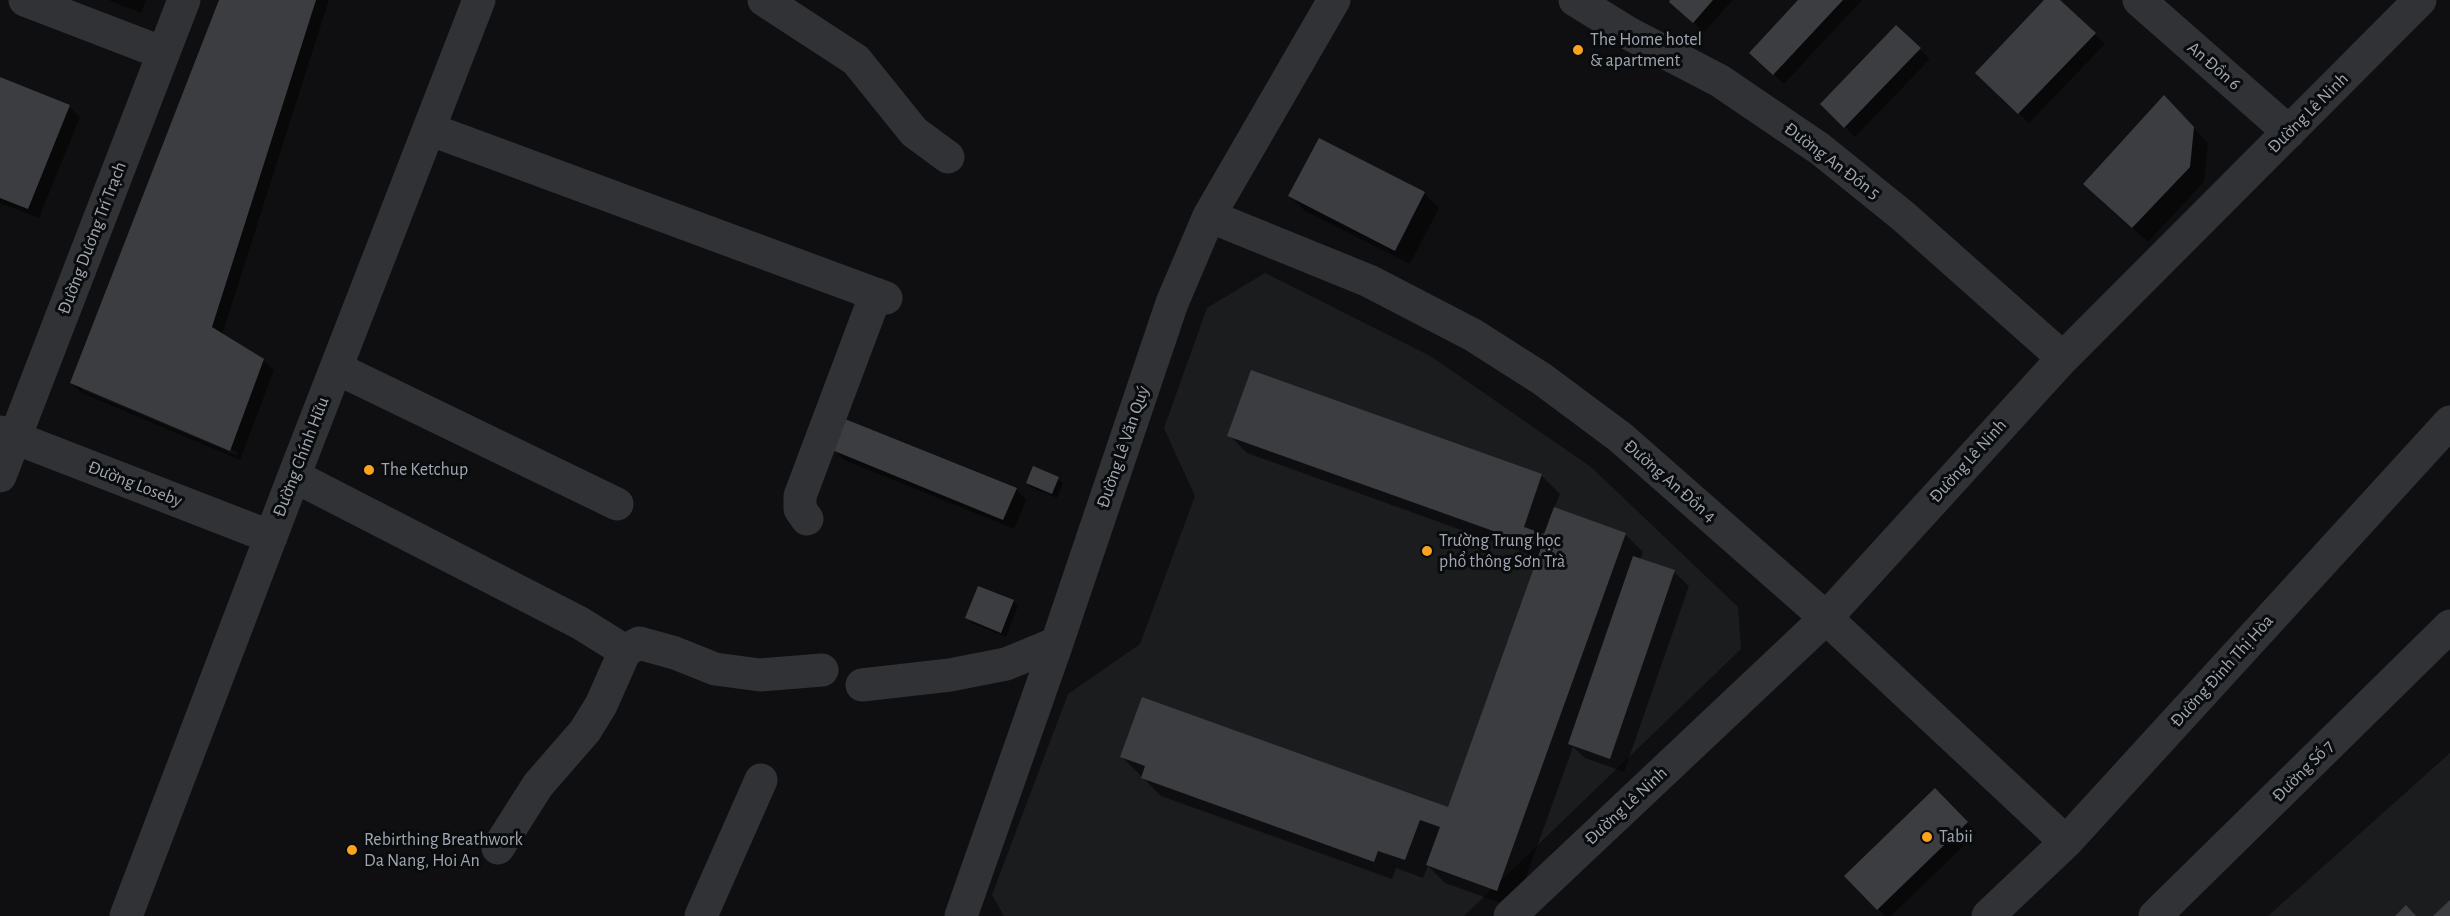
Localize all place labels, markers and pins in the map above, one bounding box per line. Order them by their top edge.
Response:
place label: The Home hotel & apartment [1590,29,1702,72]
marker: The Home hotel & apartment [1571,43,1585,57]
place label: The Ketchup [381,459,468,481]
marker: The Ketchup [362,463,376,477]
place label: Trường Trung học phổ thông Sơn Trà [1439,530,1565,572]
marker: Trường Trung học phổ thông Sơn Trà [1420,544,1434,558]
place label: Tabii [1939,826,1973,848]
place label: Rebirthing Breathwork Da Nang, Hoi An [364,829,523,872]
marker: Tabii [1920,830,1934,844]
marker: Rebirthing Breathwork Da Nang, Hoi An [345,843,359,857]

